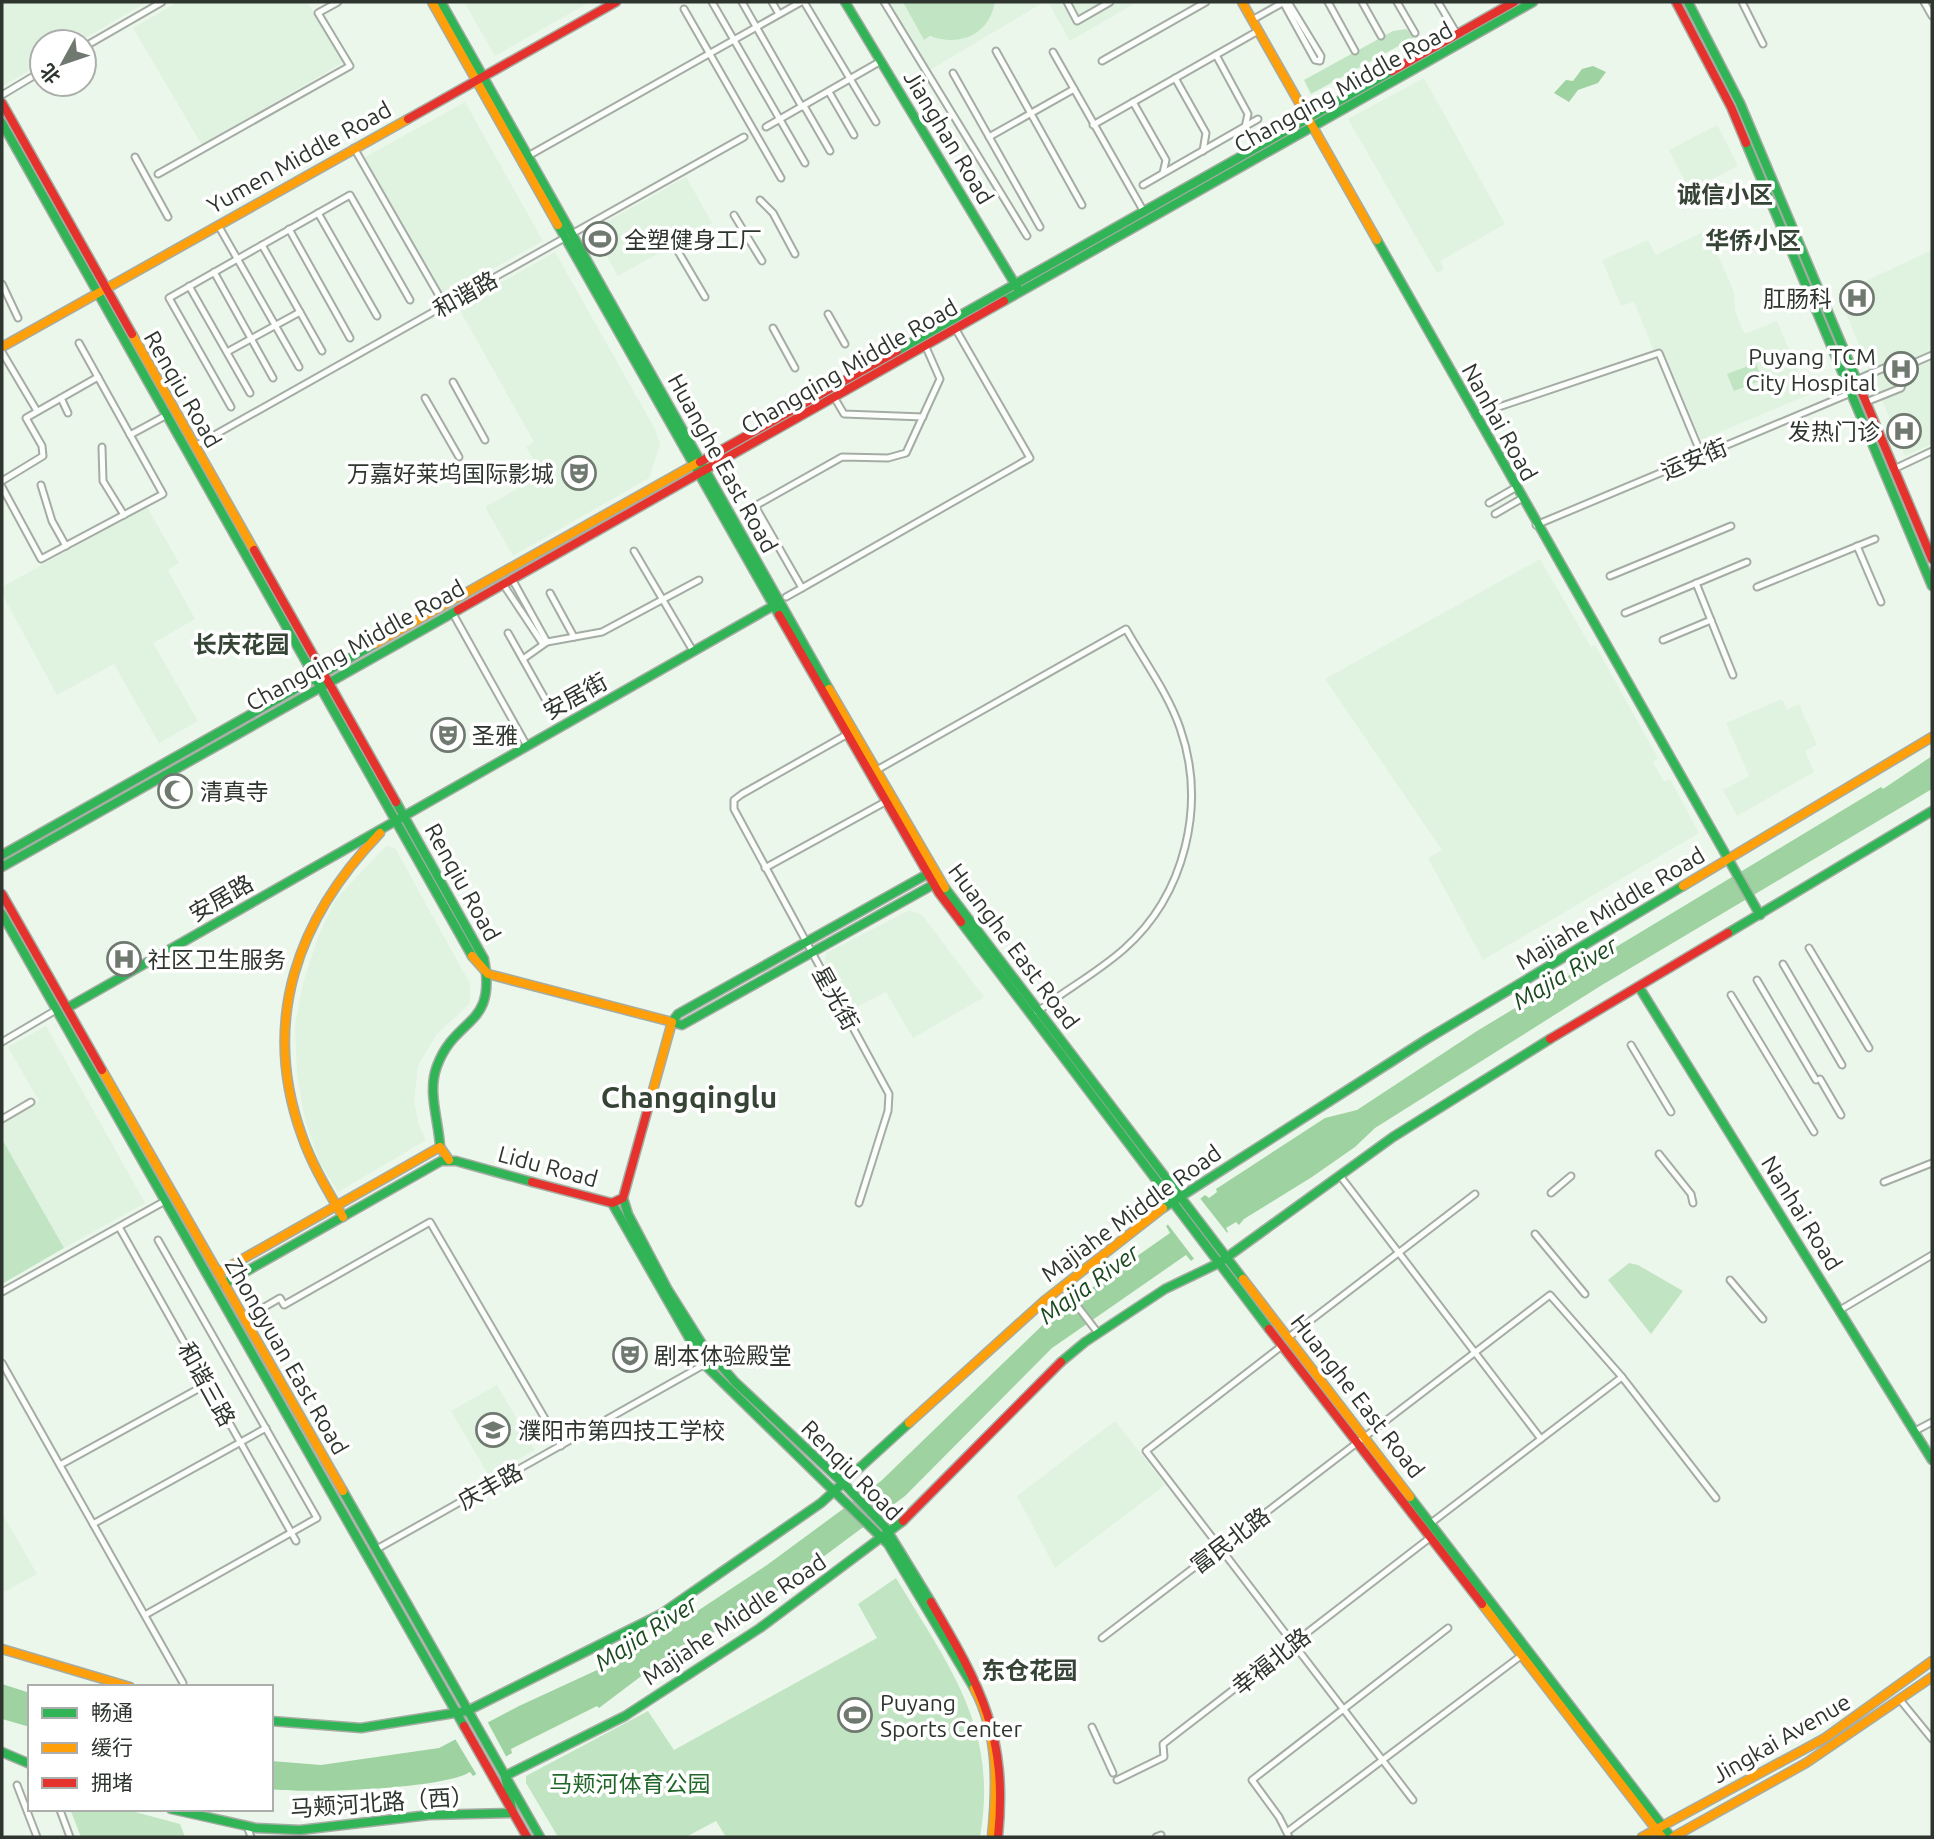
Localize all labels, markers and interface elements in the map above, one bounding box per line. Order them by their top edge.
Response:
street label: Changqing Middle Road [1230,17,1456,157]
north arrow [28,28,98,98]
text: 北 [35,60,65,88]
street label: Jianghan Road [899,66,999,208]
street label: Yumen Middle Road [203,96,395,218]
district label: 诚信小区 [1677,181,1773,208]
sports icon: 全塑健身工厂 [581,220,619,258]
place label: 全塑健身工厂 [624,227,762,252]
district label: 华侨小区 [1705,227,1801,254]
street label: 和谐路 [429,266,501,322]
hospital icon: 肛肠科 [1838,279,1876,317]
place label: 肛肠科 [1763,286,1832,311]
street label: Changqing Middle Road [736,294,962,438]
street label: Renqiu Road [140,326,226,452]
place label: Puyang TCM City Hospital [1746,344,1876,395]
hospital icon: Puyang TCM City Hospital [1882,350,1920,388]
street label: Nanhai Road [1458,359,1542,485]
street label: Huanghe East Road [663,369,783,557]
hospital icon: 发热门诊 [1885,412,1923,450]
place label: 发热门诊 [1788,419,1880,444]
street label: 运安街 [1657,434,1731,484]
theatre icon: 万嘉好莱坞国际影城 [560,454,598,492]
place label: 万嘉好莱坞国际影城 [347,461,554,486]
street label: Changqing Middle Road [242,575,468,715]
district label: 长庆花园 [193,631,289,658]
street label: 安居街 [539,668,611,724]
theatre icon: 圣雅 [429,716,467,754]
place label: 圣雅 [472,723,518,748]
mosque icon: 清真寺 [156,772,194,810]
place label: 清真寺 [200,779,269,804]
street label: Renqiu Road [420,819,506,945]
street label: Majiahe Middle Road [1511,842,1709,974]
street label: Huanghe East Road [944,858,1084,1034]
street label: 安居路 [185,870,257,926]
water label: Majia River [1508,931,1623,1015]
hospital icon: 社区卫生服务 [105,940,143,978]
place label: 社区卫生服务 [148,947,286,972]
street label: 星光街 [808,962,864,1034]
district label: Changqinglu [601,1080,777,1114]
street label: Majiahe Middle Road [1037,1140,1225,1286]
street label: Lidu Road [495,1141,601,1191]
street label: Nanhai Road [1757,1151,1847,1275]
water label: Majia River [1034,1238,1145,1329]
street label: Zhongyuan East Road [221,1253,353,1459]
street label: Huanghe East Road [1286,1309,1430,1483]
theatre icon: 剧本体验殿堂 [611,1336,649,1374]
street label: 和谐三路 [174,1338,240,1430]
place label: 剧本体验殿堂 [654,1343,792,1368]
school or university icon: 濮阳市第四技工学校 [474,1411,512,1449]
street label: Renqiu Road [797,1415,907,1525]
place label: 濮阳市第四技工学校 [518,1418,725,1443]
street label: 庆丰路 [454,1458,526,1514]
street label: 富民北路 [1186,1502,1274,1578]
street label: Majiahe Middle Road [638,1548,830,1690]
water label: Majia River [590,1589,703,1676]
street label: 幸福北路 [1227,1623,1315,1699]
district label: 东仓花园 [981,1657,1077,1684]
legend [28,1685,273,1811]
street label: Jingkai Avenue [1708,1688,1854,1788]
place label: Puyang Sports Center [880,1690,1023,1741]
sports icon: Puyang Sports Center [836,1696,874,1734]
text: 畅通 [91,1700,133,1724]
text: 缓行 [91,1735,133,1759]
text: 拥堵 [91,1770,133,1794]
park label: 马颊河体育公园 [550,1771,711,1796]
street label: 马颊河北路（西） [289,1783,475,1821]

